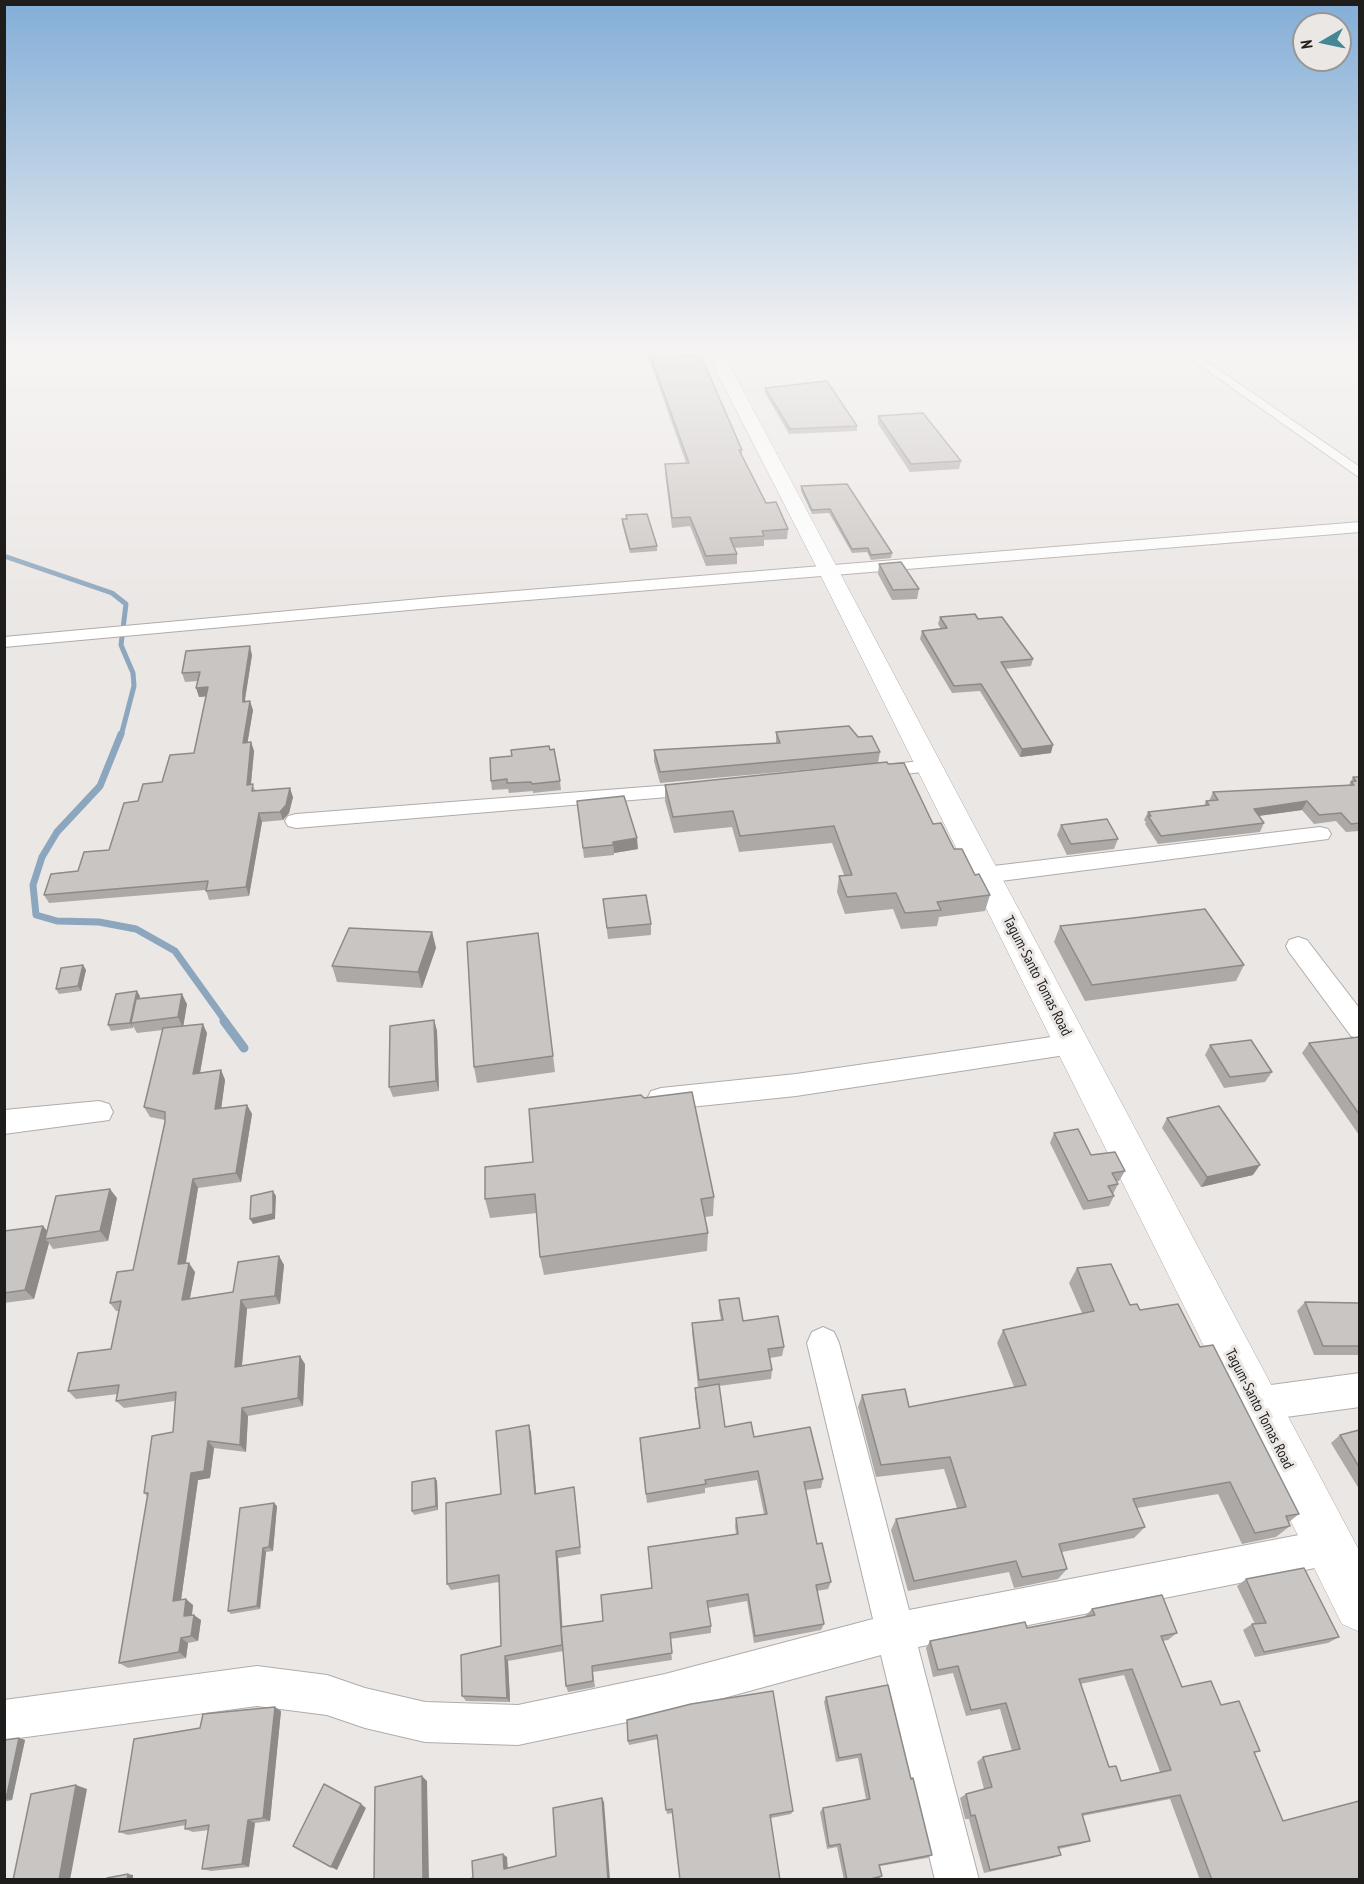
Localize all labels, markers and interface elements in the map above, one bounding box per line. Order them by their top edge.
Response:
north arrow [1292,12,1352,72]
text: N [1296,39,1317,50]
street label: Tagum-Santo Tomas Road [999,913,1075,1039]
street label: Tagum-Santo Tomas Road [1221,1346,1297,1472]

